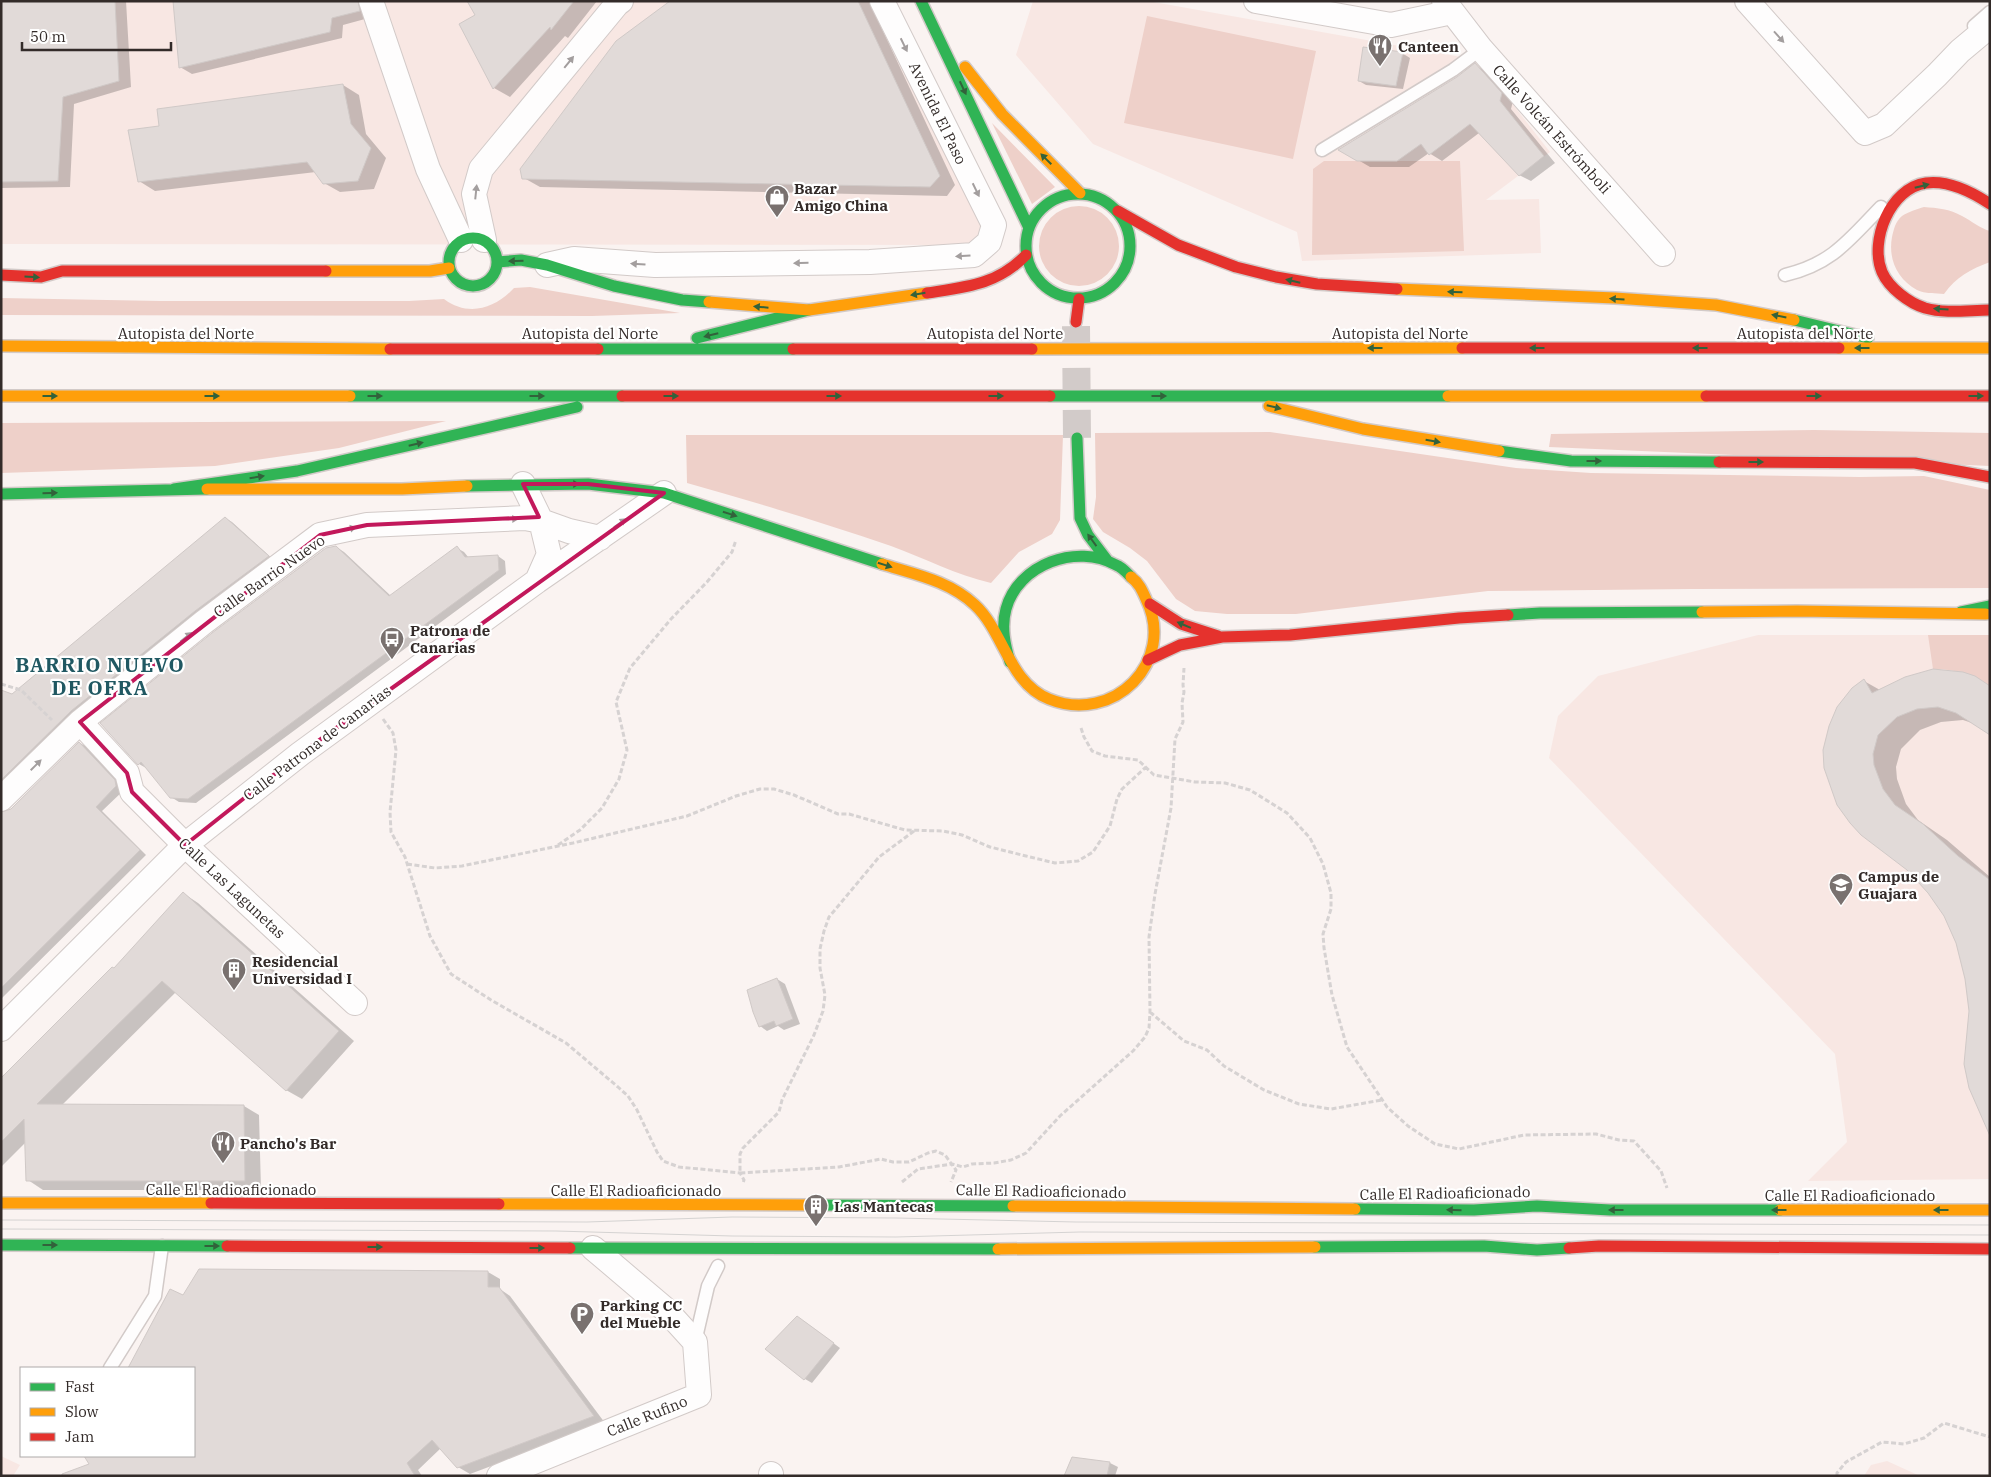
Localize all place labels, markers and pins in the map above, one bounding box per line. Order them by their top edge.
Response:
restaurant icon: Canteen [1367,33,1393,67]
place label: Canteen [1398,37,1459,56]
place label: Bazar Amigo China [794,179,888,215]
shop icon: Bazar Amigo China [764,184,790,218]
place label: Patrona de Canarias [410,621,490,657]
bus stop icon: Patrona de Canarias [379,626,405,660]
place label: Campus de Guajara [1858,867,1939,903]
school or university icon: Campus de Guajara [1828,872,1854,906]
place label: Residencial Universidad I [252,952,352,988]
building icon: Residencial Universidad I [221,957,247,991]
restaurant icon: Pancho's Bar [210,1130,236,1164]
place label: Pancho's Bar [240,1134,337,1153]
building icon: Las Mantecas [803,1193,829,1227]
place label: Las Mantecas [834,1197,933,1216]
place label: Parking CC del Mueble [600,1296,682,1332]
parking icon: Parking CC del Mueble [569,1301,595,1335]

